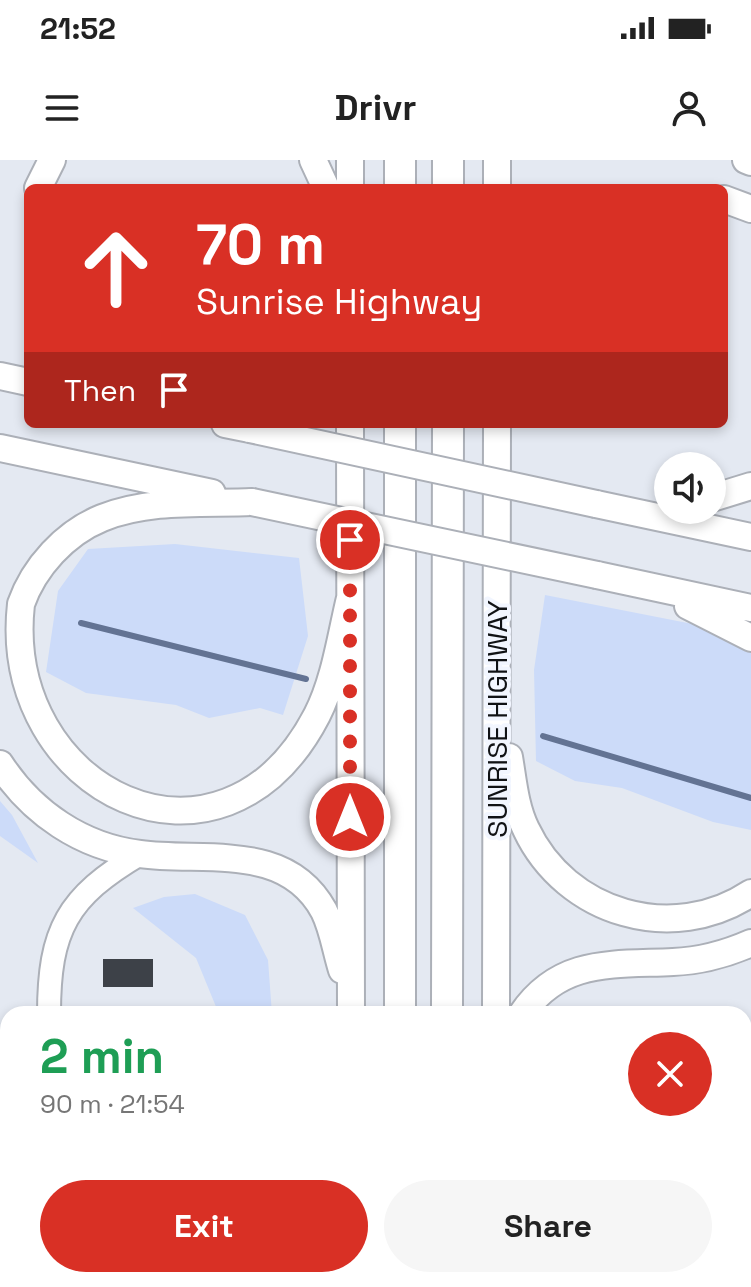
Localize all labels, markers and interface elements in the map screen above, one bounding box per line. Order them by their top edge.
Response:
text: 21:52 [40,9,116,48]
text: Drivr [335,85,416,131]
icon: menu [40,86,84,130]
icon: person [667,86,711,130]
text: 70 m [196,209,325,280]
icon: ahead [64,216,168,320]
text: Sunrise Highway [196,279,482,325]
icon: arrive [152,368,196,412]
text: Then [64,371,136,410]
map controls [654,452,726,524]
button: sound [654,452,726,524]
pin [316,506,384,574]
icon: arrive [328,518,372,562]
street label: SUNRISE HIGHWAY [479,600,515,838]
position arrow [308,775,392,859]
text: 2 min [40,1026,164,1087]
button: close [628,1032,712,1116]
text: 90 m · 21:54 [40,1087,185,1121]
button: Exit [40,1180,368,1272]
button: Share [384,1180,712,1272]

